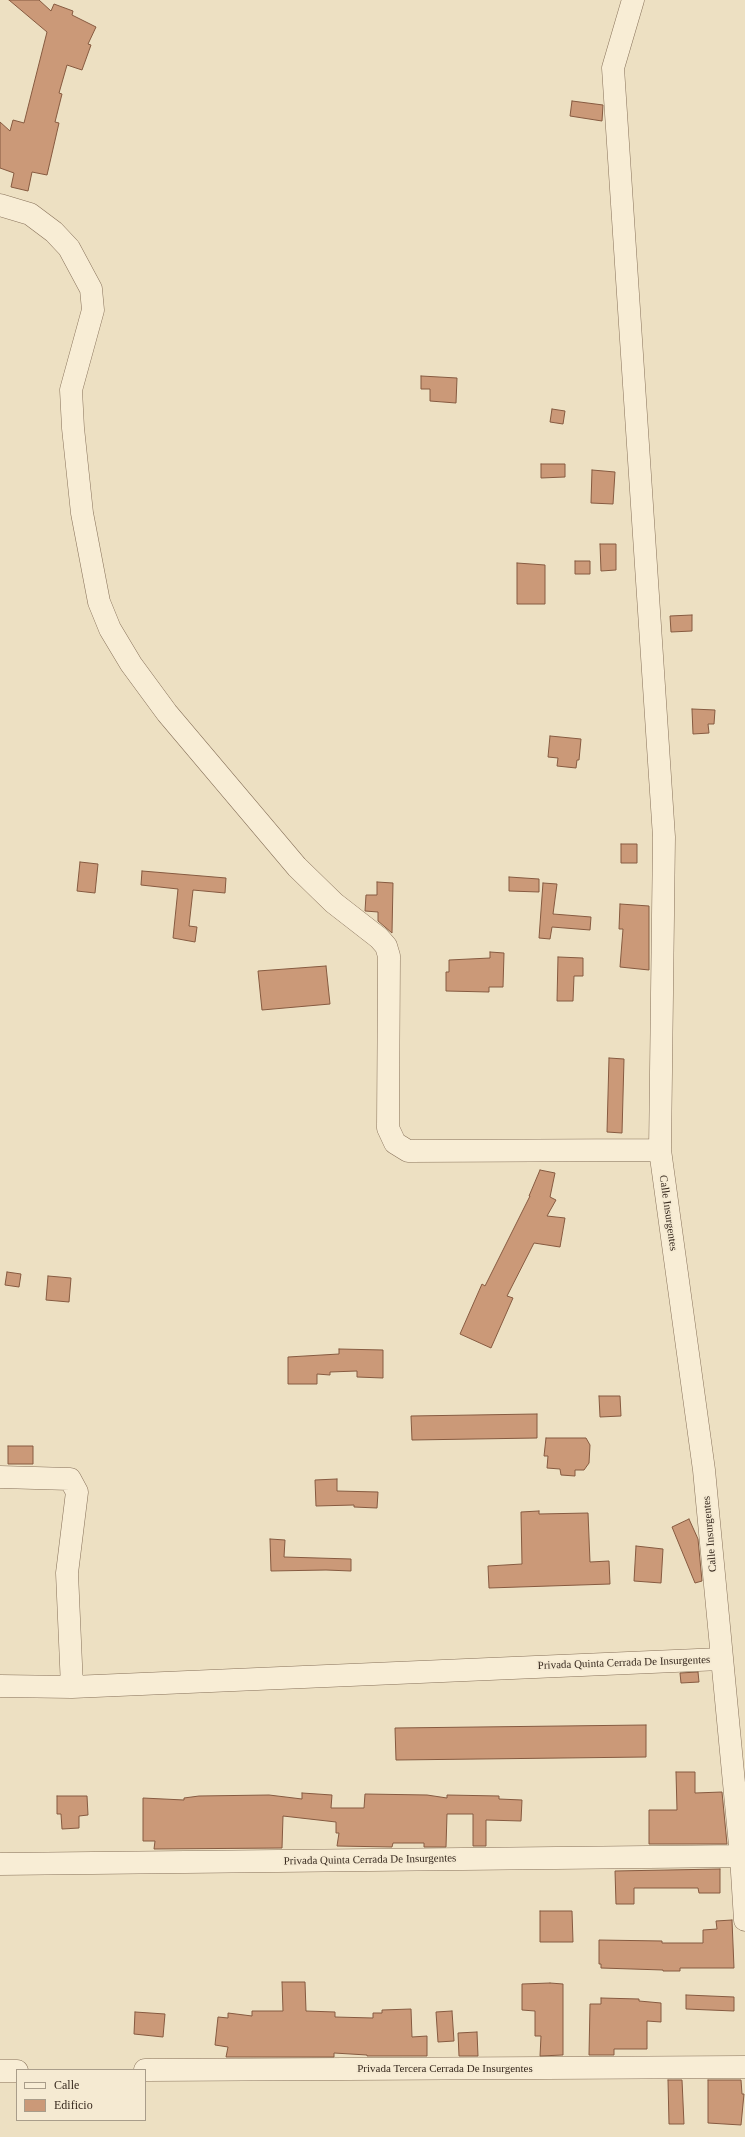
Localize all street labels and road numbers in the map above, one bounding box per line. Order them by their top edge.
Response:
street label: Calle Insurgentes [656,1174,680,1252]
street label: Calle Insurgentes [700,1495,720,1573]
street label: Privada Quinta Cerrada De Insurgentes [537,1653,711,1673]
street label: Privada Quinta Cerrada De Insurgentes [284,1852,456,1868]
street label: Privada Tercera Cerrada De Insurgentes [357,2062,533,2076]

